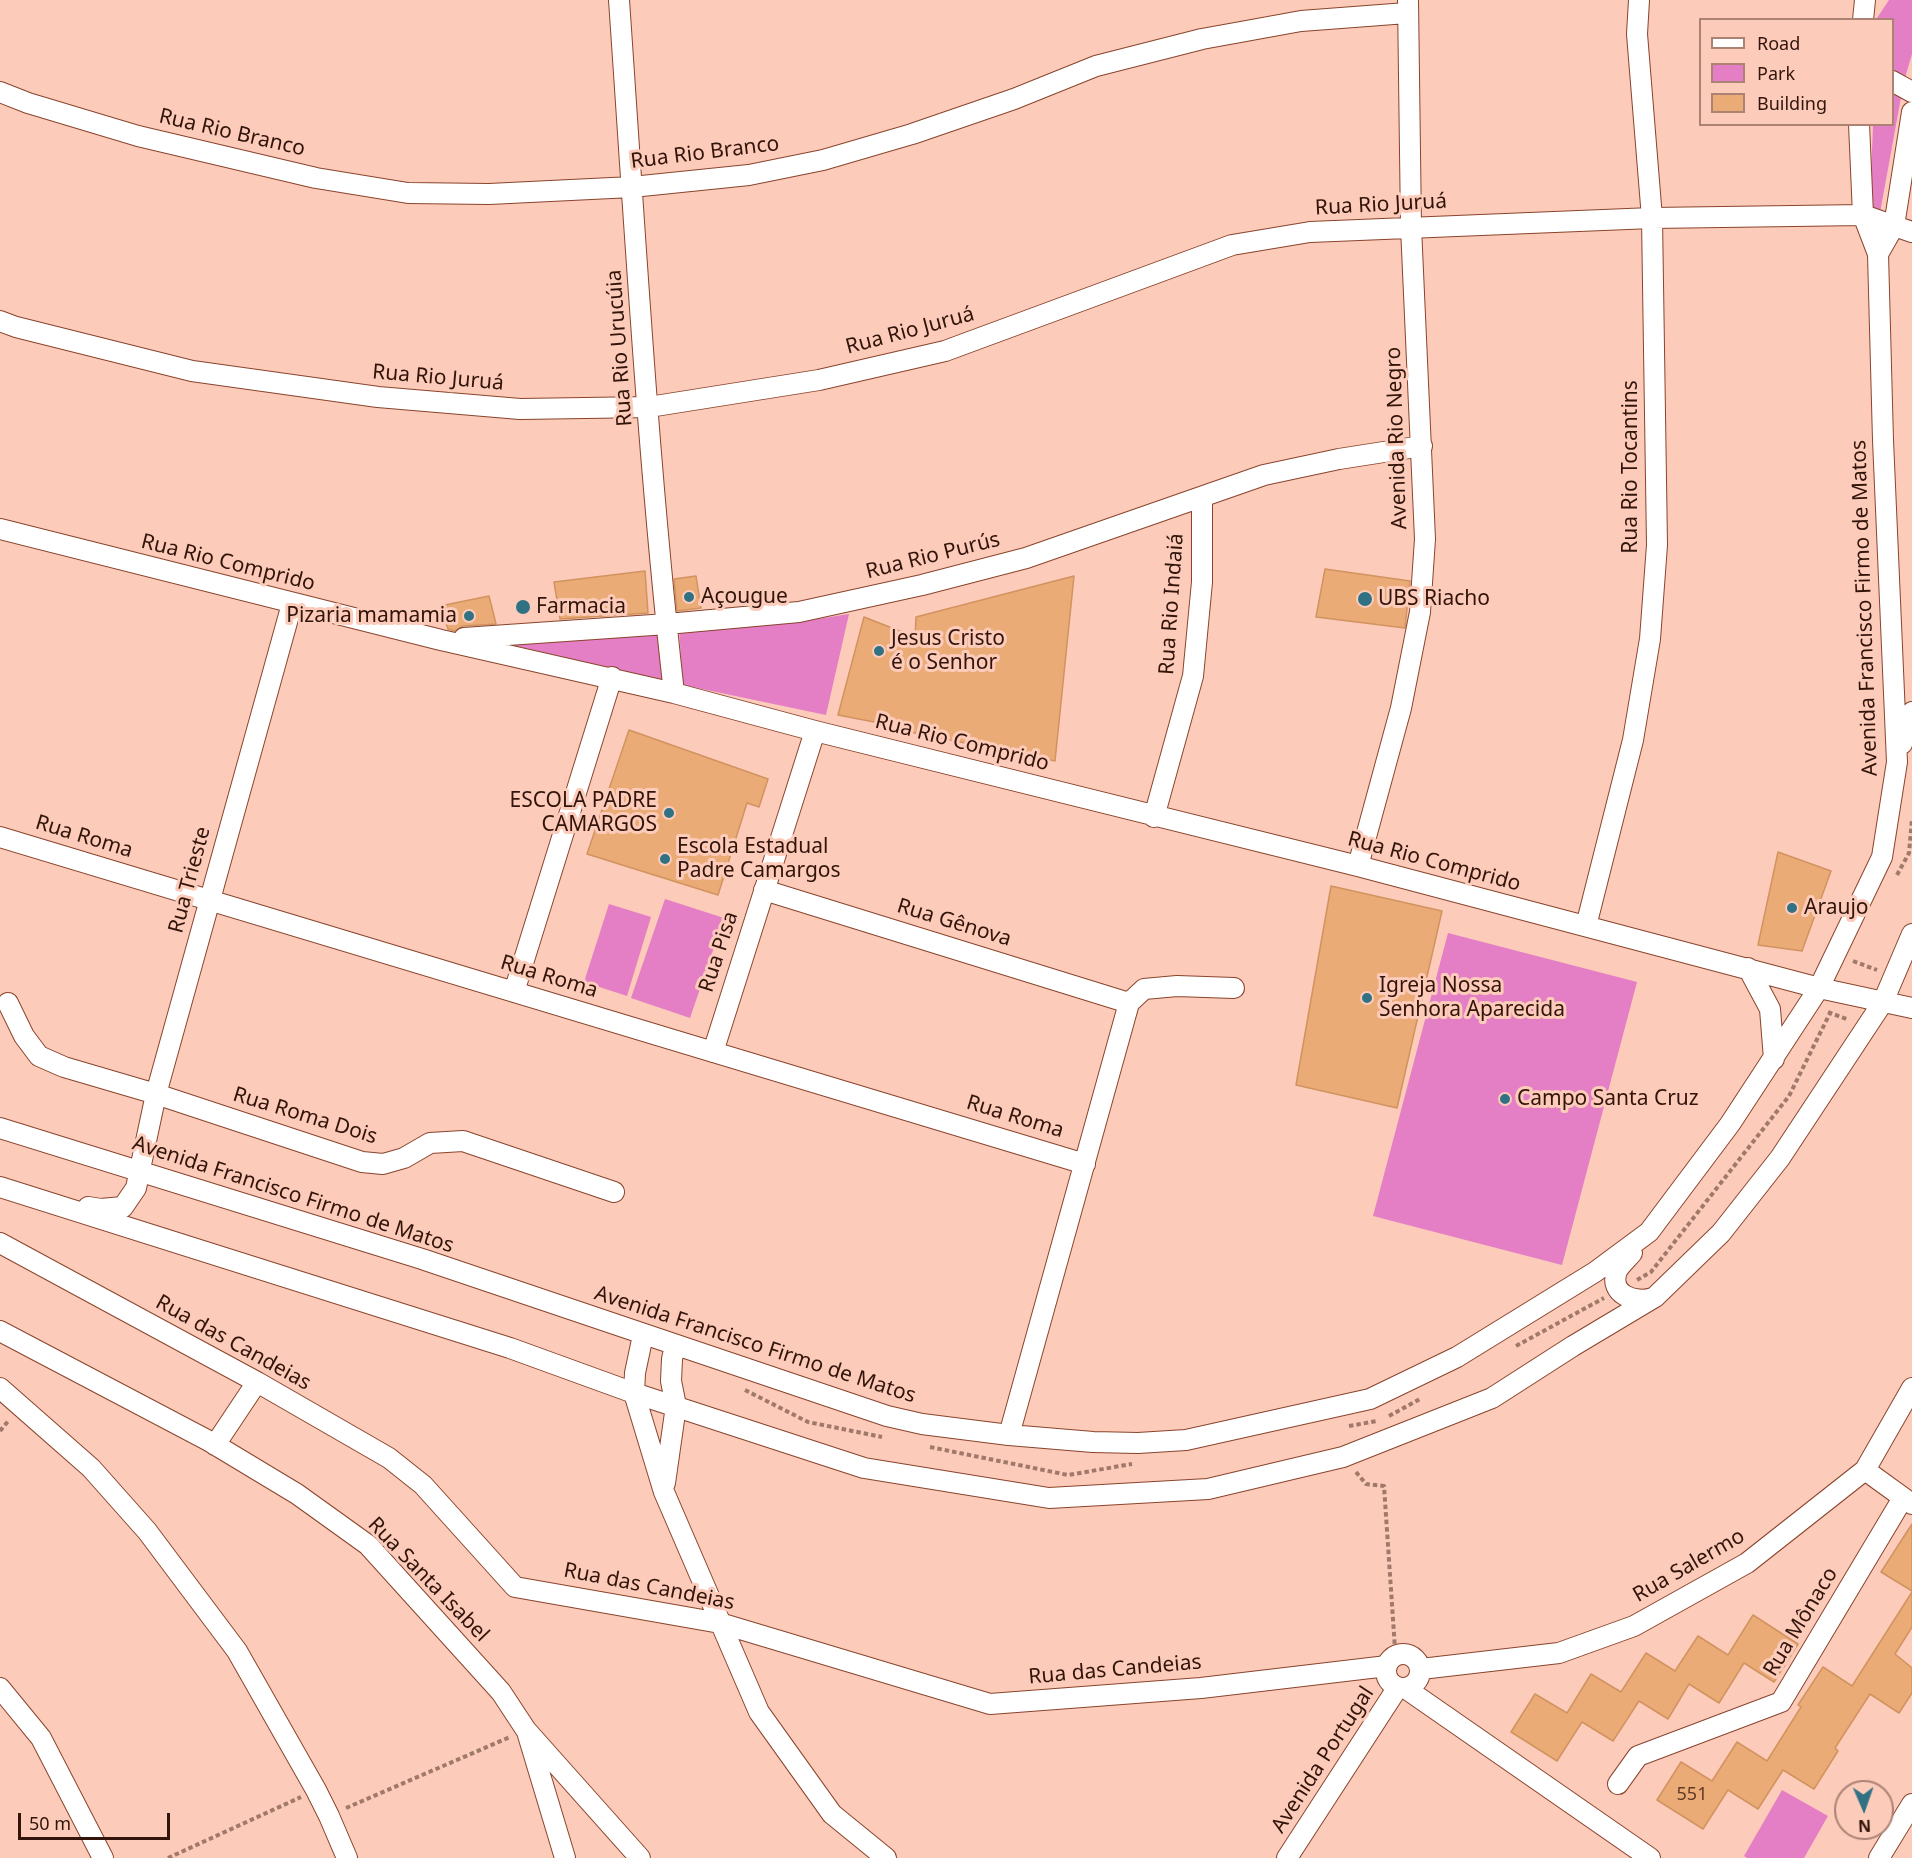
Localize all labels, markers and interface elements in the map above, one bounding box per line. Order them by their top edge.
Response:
legend [1699,18,1894,126]
text: Road [1757,31,1800,55]
text: Park [1757,61,1795,85]
text: Building [1757,91,1827,115]
street label: Rua Rio Branco [156,104,308,162]
street label: Rua Rio Branco [629,131,781,175]
street label: Rua Rio Juruá [1314,189,1448,221]
street label: Rua Rio Urucúia [602,269,638,427]
street label: Rua Rio Juruá [843,302,977,360]
street label: Avenida Rio Negro [1381,346,1413,530]
street label: Rua Rio Juruá [371,360,505,396]
street label: Rua Rio Tocantins [1618,380,1644,554]
street label: Avenida Francisco Firmo de Matos [1847,439,1883,777]
street label: Rua Rio Purús [863,527,1003,585]
street label: Rua Rio Comprido [139,529,317,597]
street label: Rua Rio Indaiá [1154,532,1190,676]
place label: Açougue [701,584,788,610]
place label: UBS Riacho [1378,586,1490,612]
marker: Açougue [682,590,696,604]
marker: UBS Riacho [1356,590,1374,608]
place label: Farmacia [536,594,626,620]
marker: Farmacia [514,598,532,616]
place label: Pizaria mamamia [286,603,457,629]
marker: Pizaria mamamia [462,609,476,623]
place label: Jesus Cristo é o Senhor [891,626,1005,676]
marker: Jesus Cristo é o Senhor [872,644,886,658]
street label: Rua Rio Comprido [873,709,1051,777]
place label: ESCOLA PADRE CAMARGOS [510,788,657,838]
marker: ESCOLA PADRE CAMARGOS [662,806,676,820]
street label: Rua Roma [32,810,136,864]
street label: Rua Trieste [164,824,216,936]
street label: Rua Rio Comprido [1345,827,1523,897]
place label: Escola Estadual Padre Camargos [677,834,841,884]
marker: Escola Estadual Padre Camargos [658,852,672,866]
street label: Rua Gênova [894,894,1014,952]
place label: Araujo [1804,895,1869,921]
marker: Araujo [1785,901,1799,915]
street label: Rua Pisa [694,909,744,995]
street label: Rua Roma [497,950,601,1004]
place label: Igreja Nossa Senhora Aparecida [1379,973,1565,1023]
marker: Igreja Nossa Senhora Aparecida [1360,991,1374,1005]
street label: Rua Roma Dois [230,1082,380,1150]
place label: Campo Santa Cruz [1517,1086,1699,1112]
street label: Rua Roma [963,1090,1067,1144]
marker: Campo Santa Cruz [1498,1092,1512,1106]
street label: Avenida Francisco Firmo de Matos [129,1131,457,1259]
street label: Avenida Francisco Firmo de Matos [591,1281,919,1409]
street label: Rua das Candeias [151,1290,315,1396]
street label: Rua Santa Isabel [362,1512,494,1648]
street label: Rua Salermo [1629,1524,1749,1608]
street label: Rua das Candeias [561,1558,737,1616]
street label: Rua Mônaco [1759,1563,1843,1681]
street label: Rua das Candeias [1027,1650,1203,1690]
street label: Avenida Portugal [1266,1682,1380,1838]
north arrow [1834,1780,1894,1840]
house number: 551 [1677,1784,1707,1806]
scale bar [21,1801,172,1839]
text: 50 m [29,1811,71,1835]
text: N [1858,1815,1871,1837]

